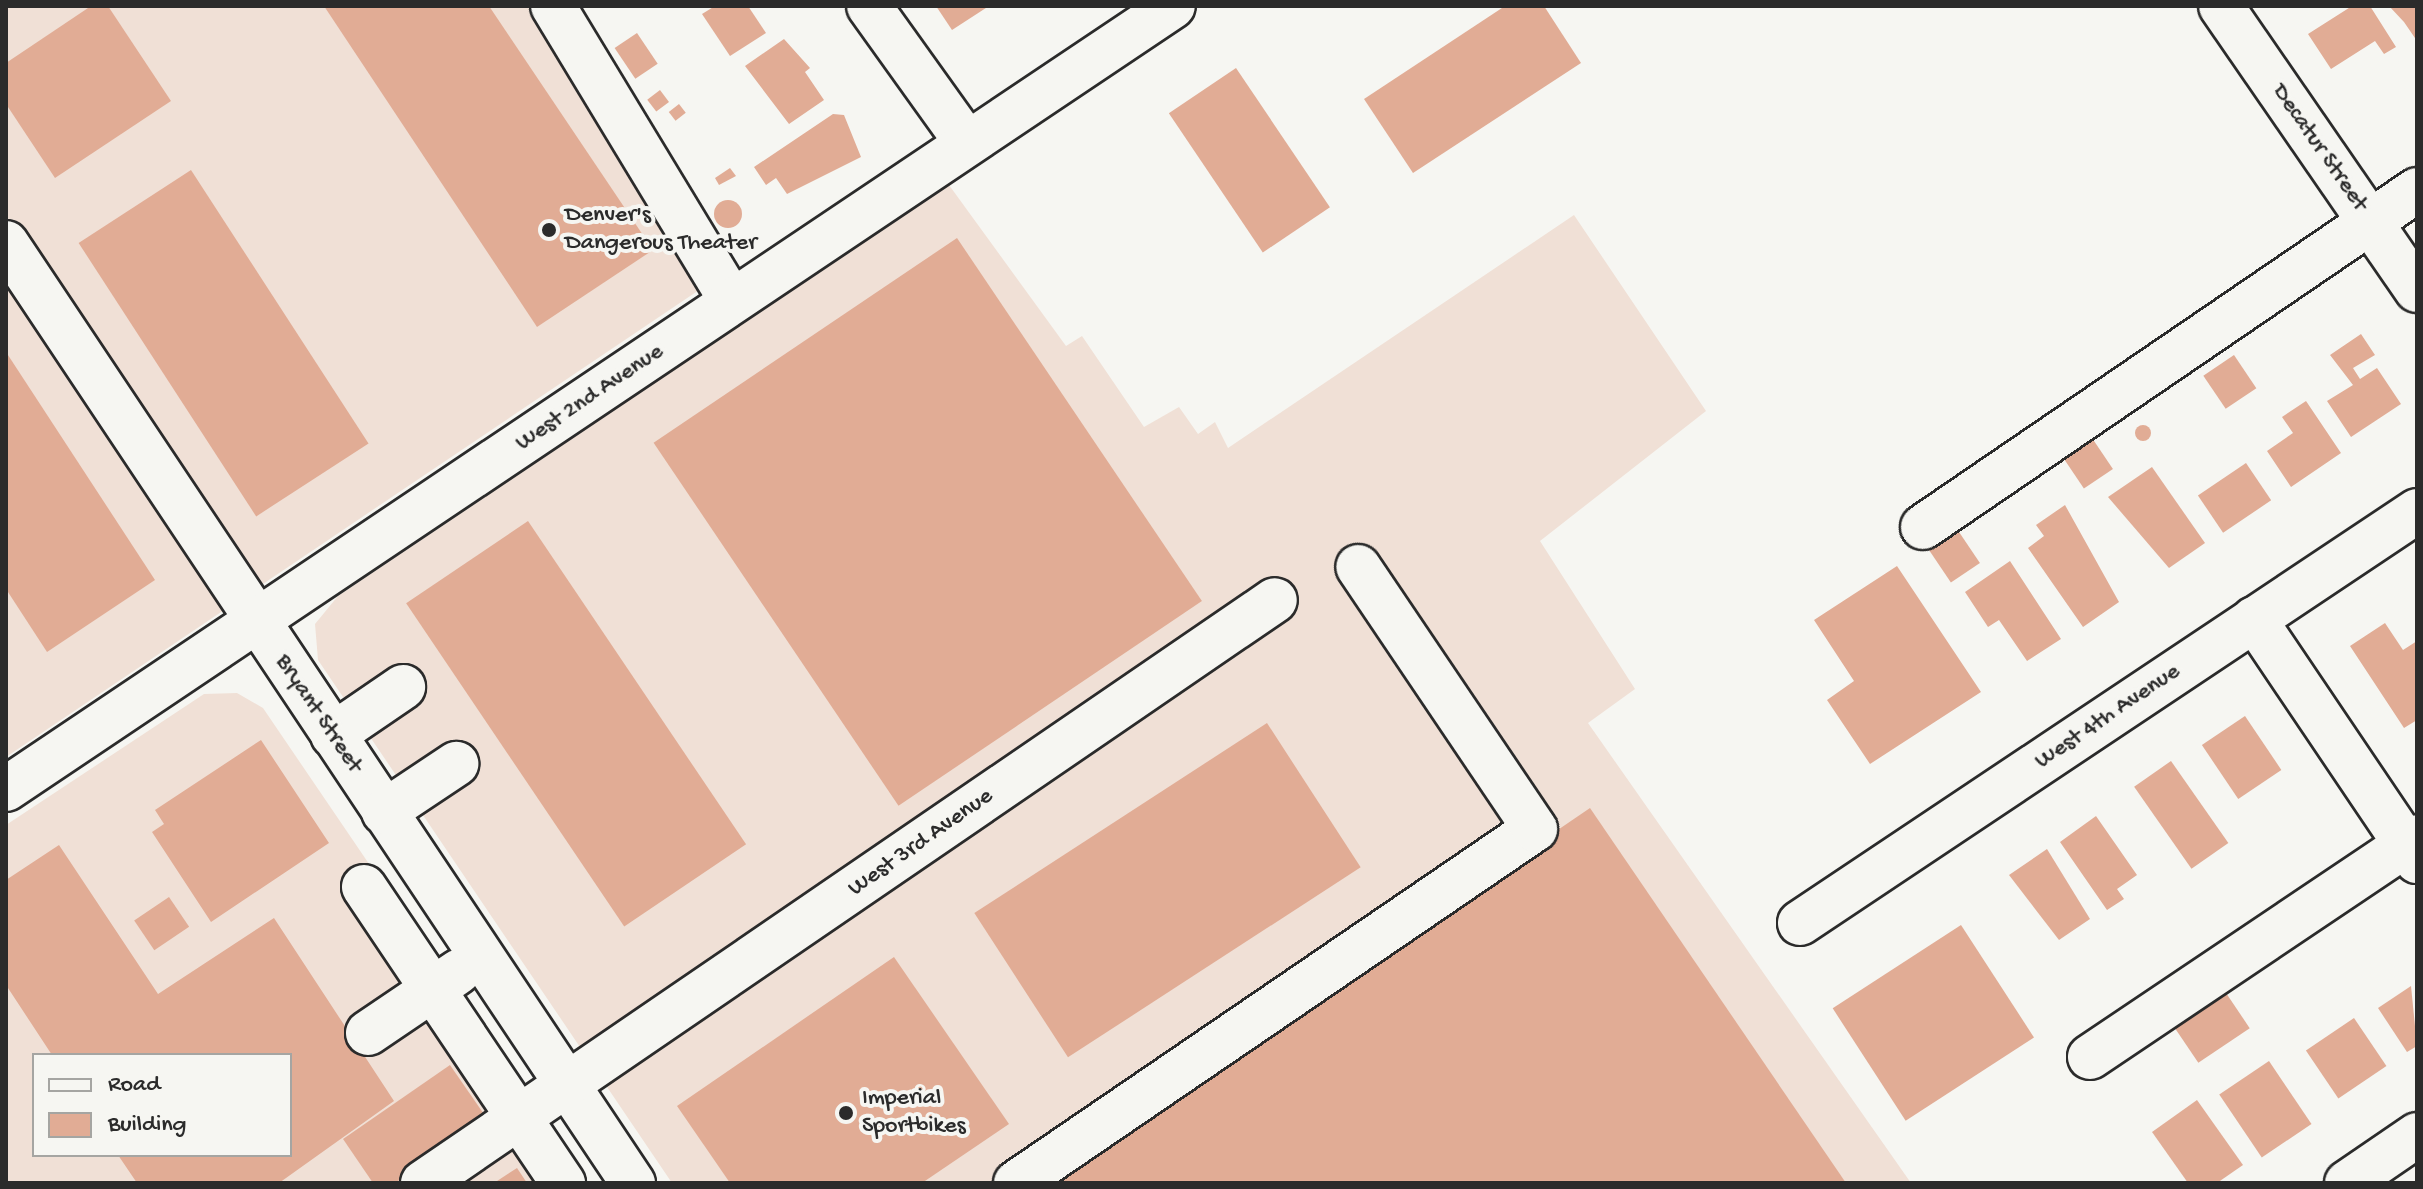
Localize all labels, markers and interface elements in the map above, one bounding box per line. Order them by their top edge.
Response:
street label: Decatur Street [2265,79,2373,217]
place label: Denver's Dangerous Theater [565,202,757,258]
marker: Denver's Dangerous Theater [540,221,558,239]
street label: West 2nd Avenue [511,338,669,458]
street label: Bryant Street [268,649,368,779]
street label: West 4th Avenue [2030,658,2186,776]
street label: West 3rd Avenue [843,782,999,904]
legend [32,1053,292,1157]
text: Road [108,1071,160,1100]
place label: Imperial Sportbikes [862,1085,965,1141]
marker: Imperial Sportbikes [837,1104,855,1122]
text: Building [108,1111,186,1140]

